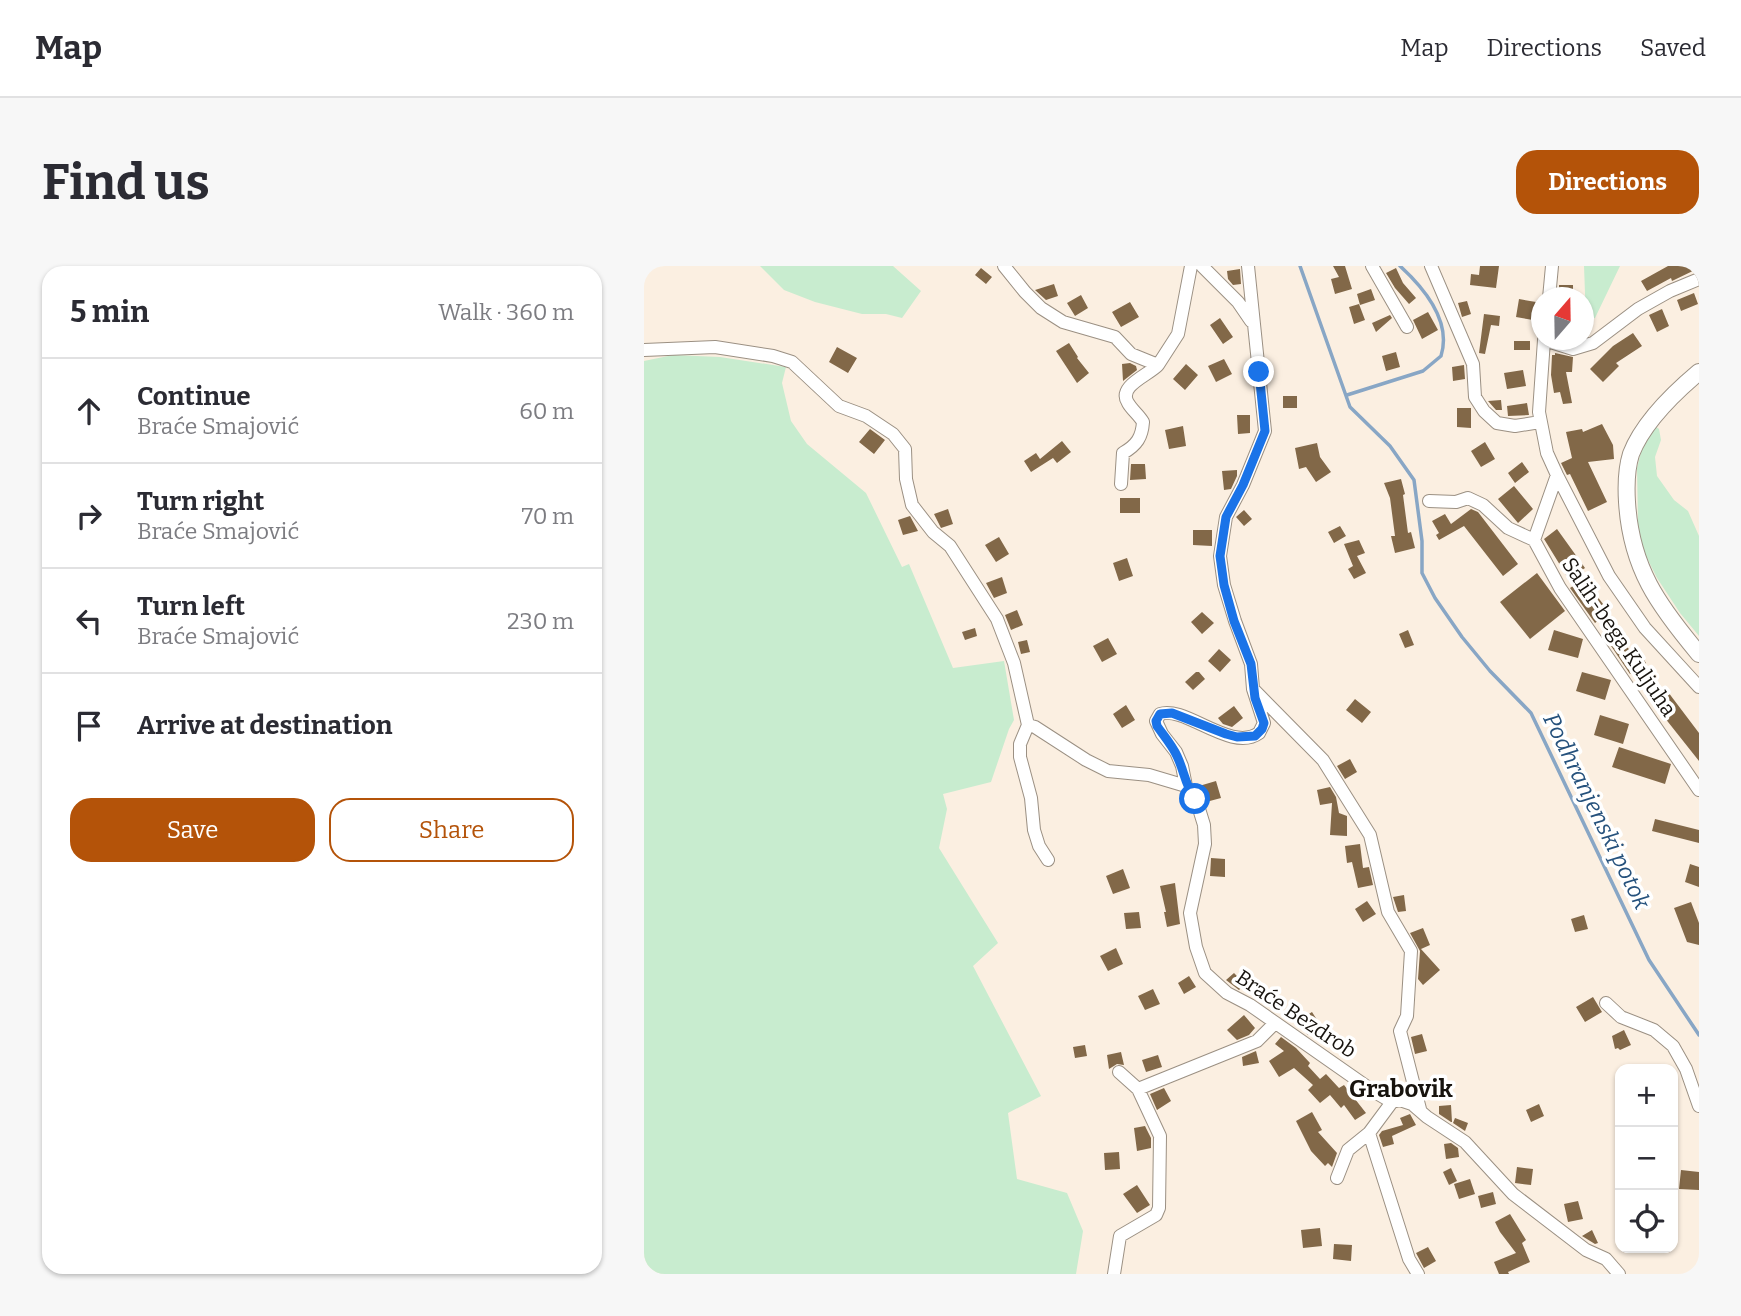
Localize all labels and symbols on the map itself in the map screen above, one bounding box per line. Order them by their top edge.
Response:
north arrow [1531,287,1594,350]
route end [1243,356,1274,387]
street label: Salih-bega Kuljuha [1556,553,1682,722]
water label: Podhranjenski potok [1537,708,1657,914]
route start [1179,783,1210,814]
street label: Braće Bezdrob [1231,964,1361,1064]
district label: Grabovik [1349,1075,1454,1103]

